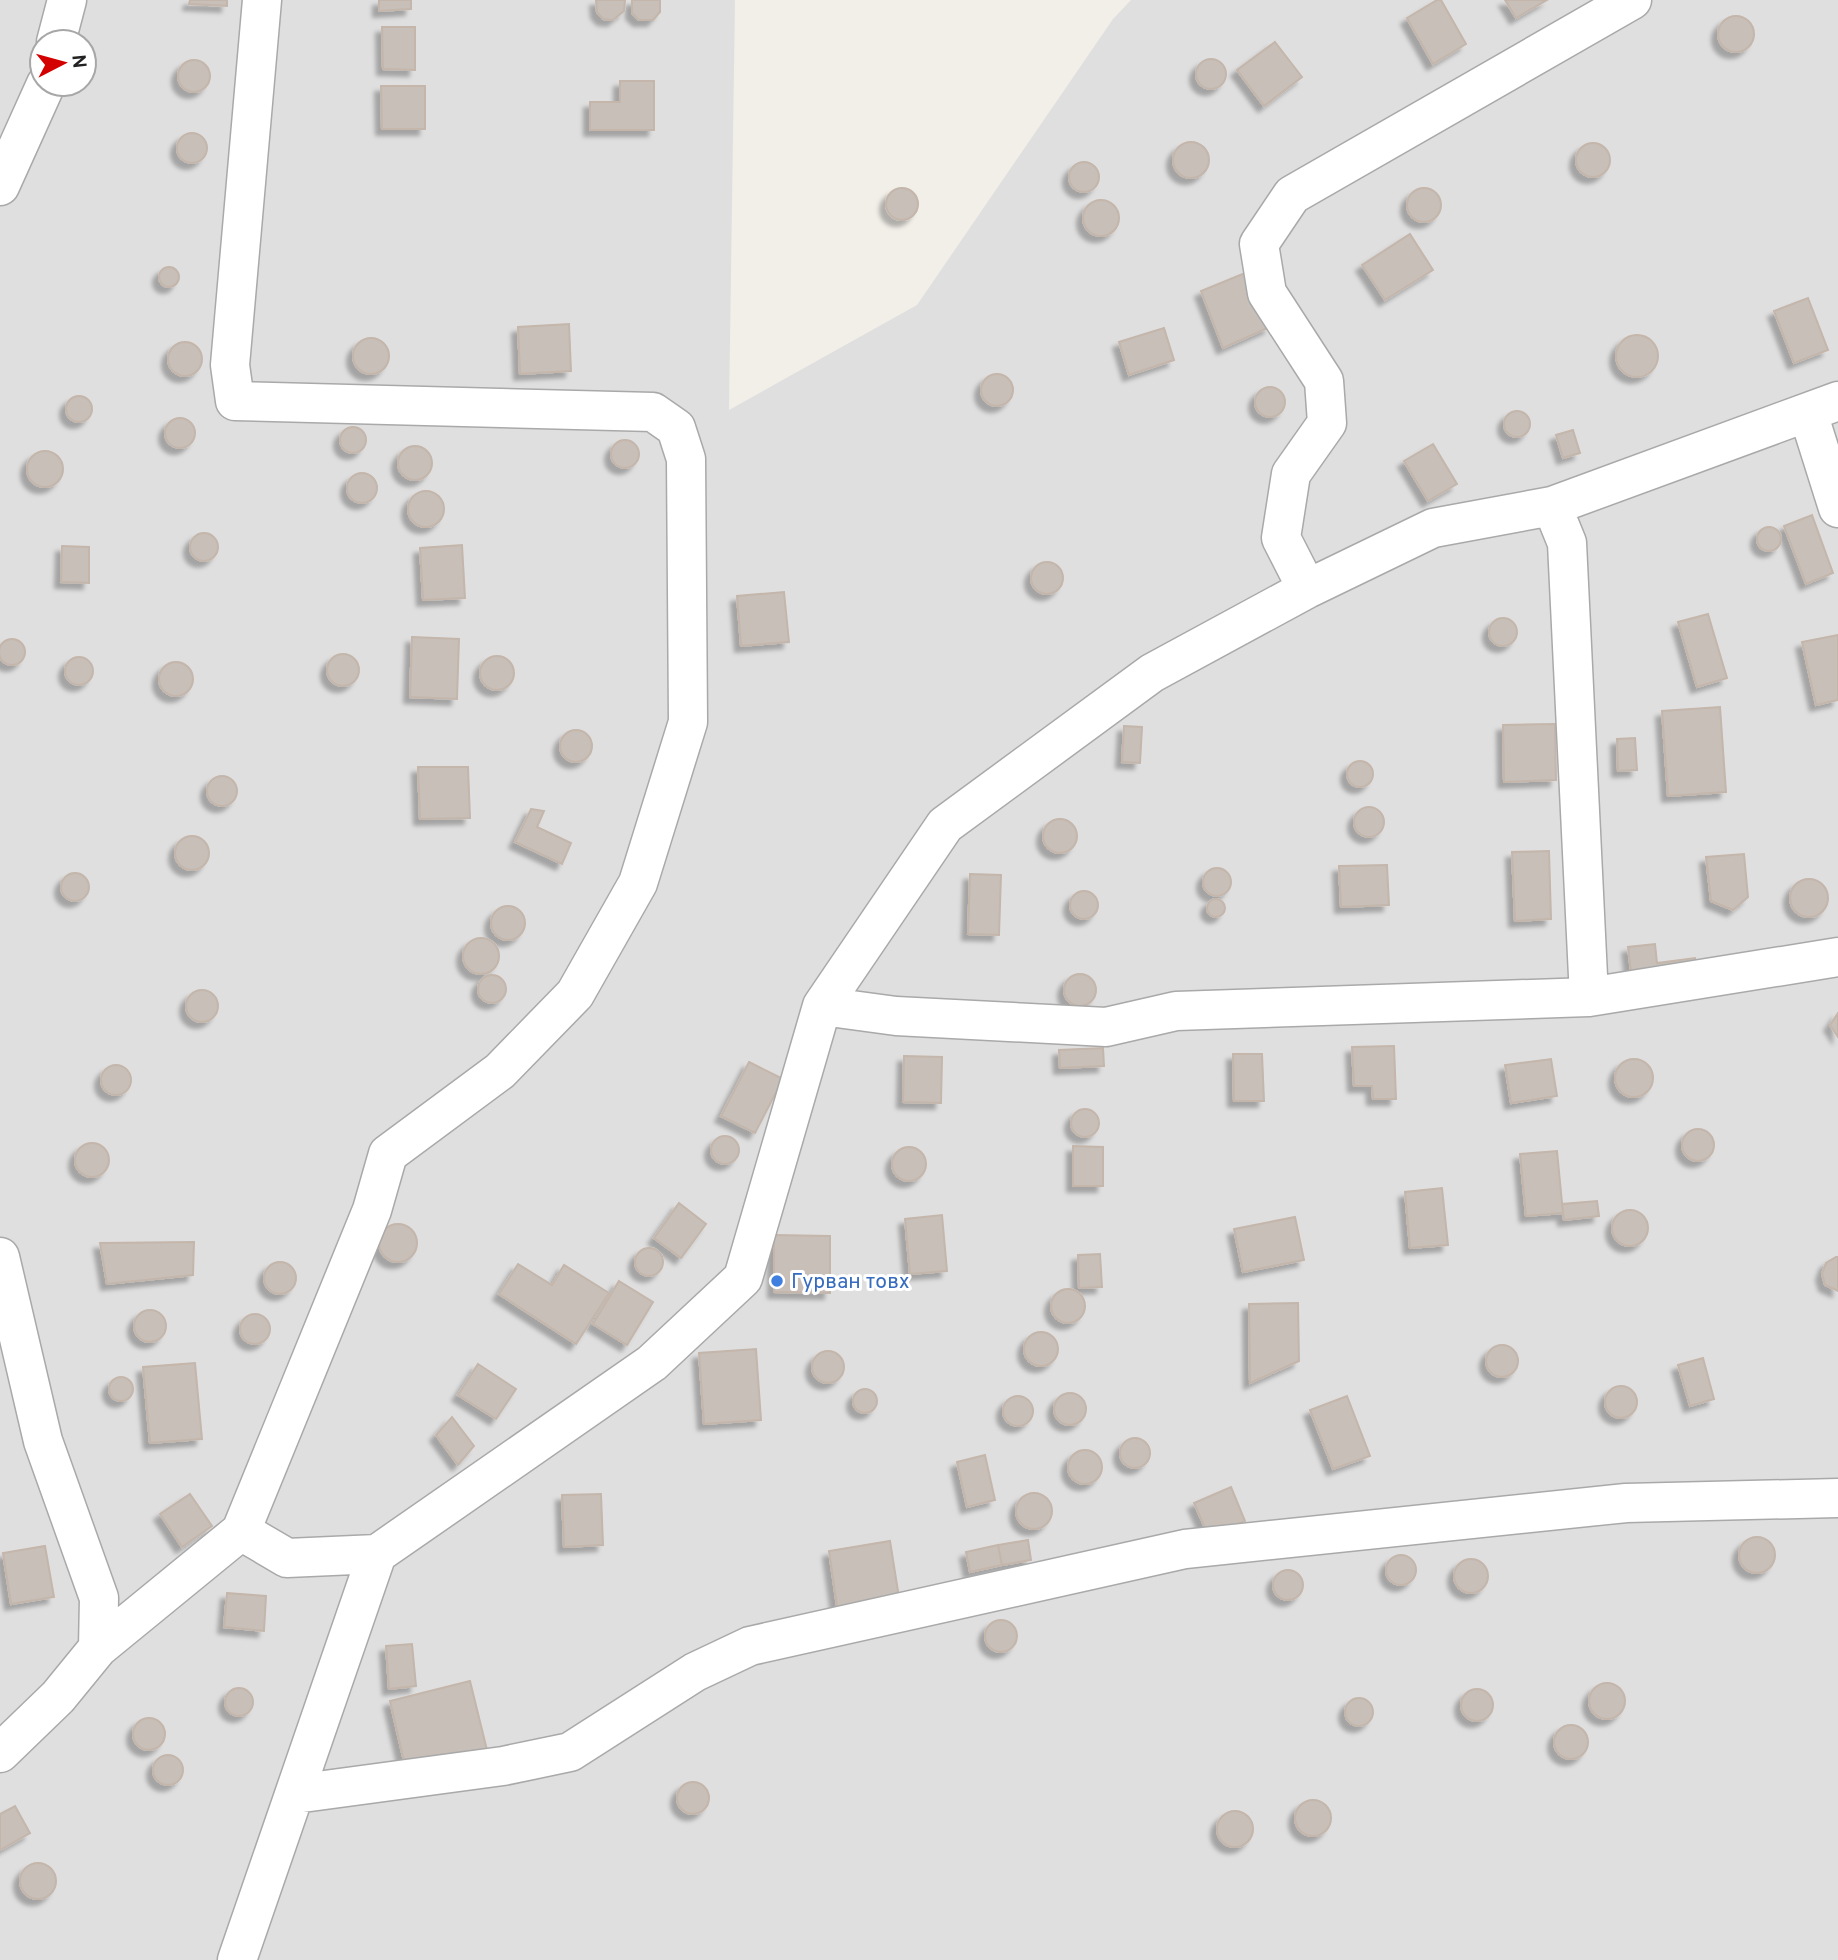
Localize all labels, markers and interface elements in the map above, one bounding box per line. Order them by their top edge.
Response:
north arrow [28,28,98,98]
text: N [65,53,91,69]
place label: Гурван товх [791,1269,910,1296]
marker: Гурван товх [769,1273,785,1289]

